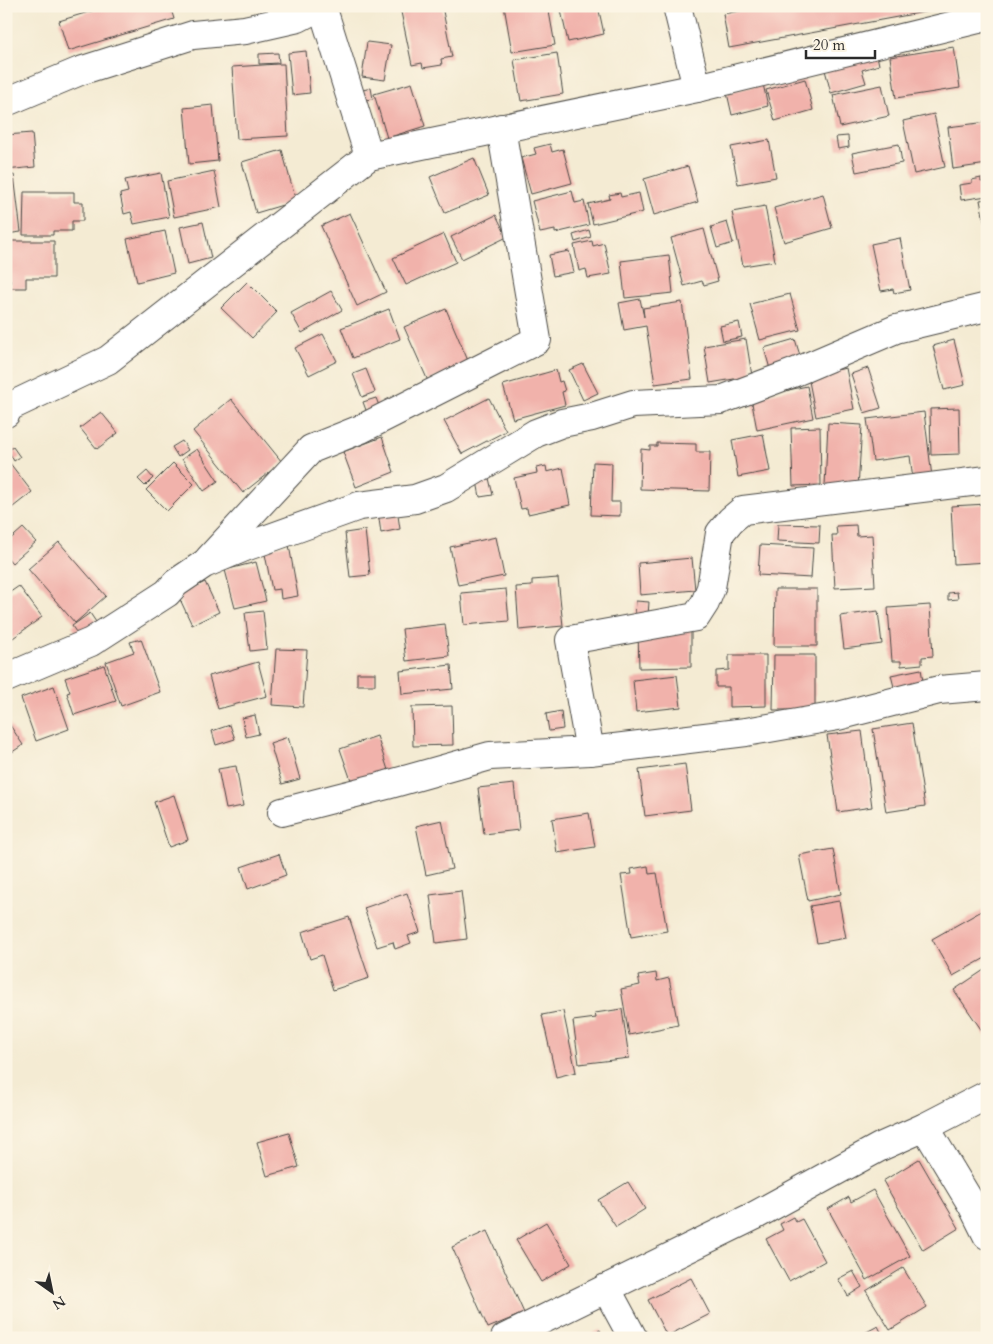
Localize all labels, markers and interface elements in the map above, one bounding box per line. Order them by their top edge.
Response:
scale bar [806,28,874,60]
text: 20 m [813,35,845,55]
north arrow [28,1266,78,1316]
text: N [49,1291,69,1314]

